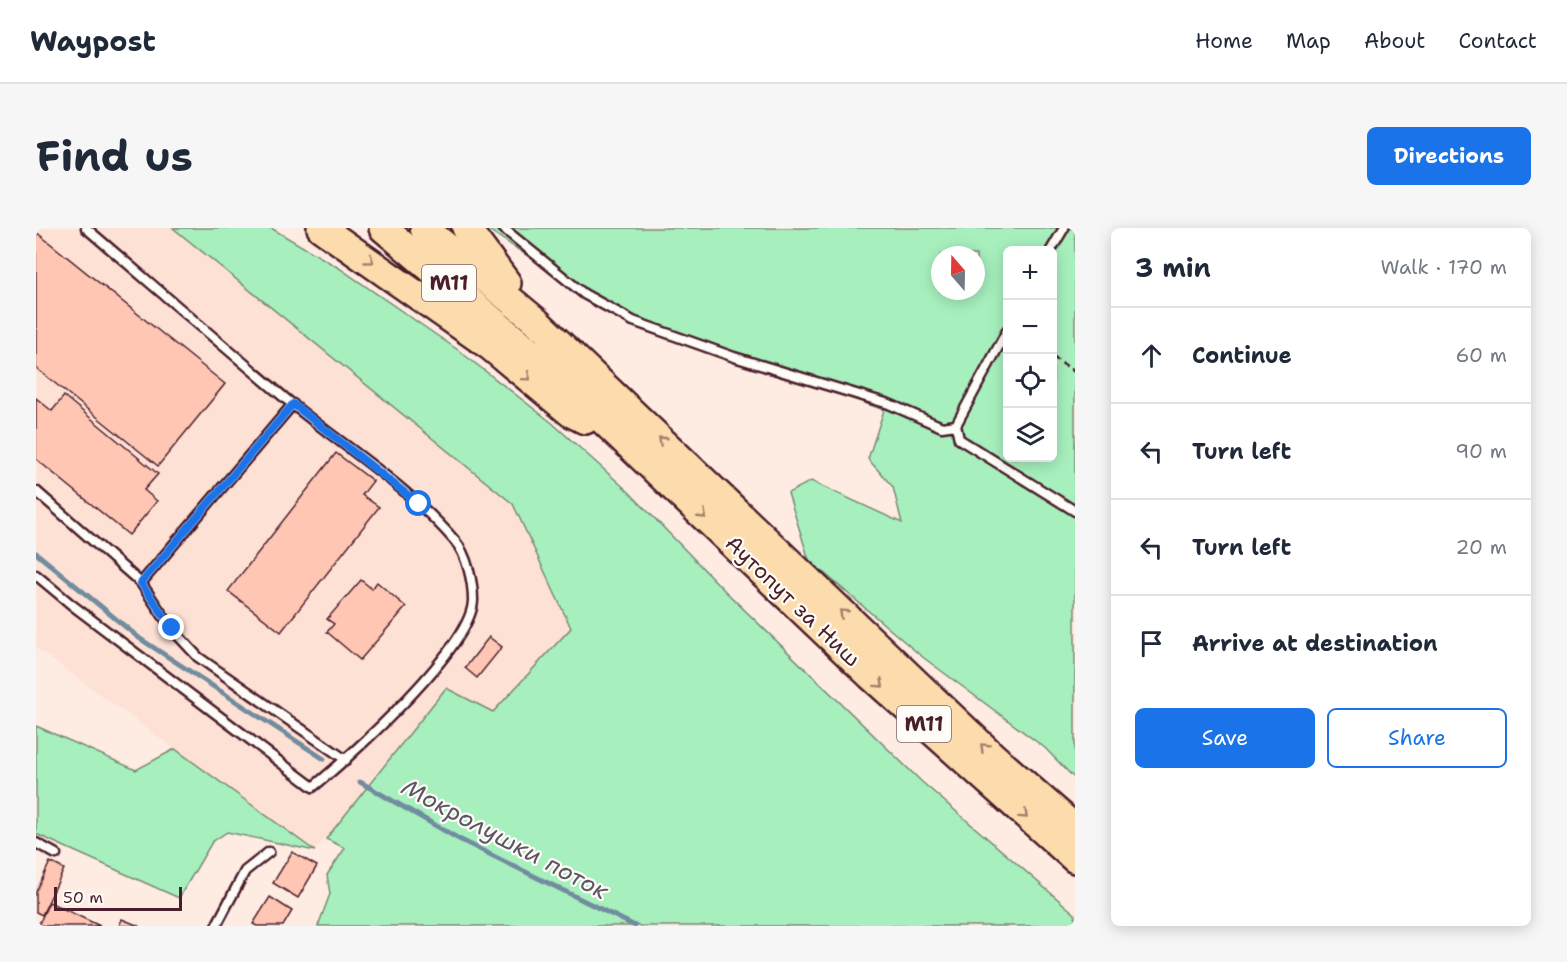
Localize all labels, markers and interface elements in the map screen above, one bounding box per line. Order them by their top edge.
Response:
text: Waypost [30,22,156,60]
text: Home [1195,27,1253,55]
text: Map [1286,27,1331,55]
text: About [1364,27,1425,55]
text: Contact [1458,27,1537,55]
button: Directions [1367,127,1531,185]
text: Find us [36,128,193,184]
north arrow [931,246,985,300]
map controls [1003,246,1057,462]
button: + [1003,246,1057,300]
text: 3 min [1135,250,1211,285]
one-way arrow [364,253,375,264]
text: Walk · 170 m [1381,254,1507,280]
road number: M11 [422,265,476,301]
button: − [1003,300,1057,354]
icon: ahead [1135,339,1168,372]
text: Continue [1192,341,1292,370]
text: 60 m [1455,342,1507,368]
button: locate [1003,354,1057,408]
one-way arrow [520,369,531,380]
button: layers [1003,408,1057,462]
icon: left [1135,435,1168,468]
one-way arrow [658,436,669,447]
text: Turn left [1192,437,1291,466]
text: 90 m [1455,438,1507,464]
route start [405,490,431,516]
one-way arrow [696,508,707,519]
street label: Аутопут за Ниш [719,529,867,673]
icon: left [1135,531,1168,564]
text: Turn left [1192,533,1291,562]
text: 20 m [1456,534,1507,560]
one-way arrow [839,609,849,620]
route end [158,614,184,640]
icon: arrive [1135,627,1168,660]
text: Arrive at destination [1192,629,1438,658]
one-way arrow [873,677,884,688]
road number: M11 [897,706,951,742]
button: Save [1135,708,1315,768]
button: Share [1327,708,1507,768]
one-way arrow [980,744,991,755]
water label: Мокролушки поток [396,771,615,908]
one-way arrow [1018,808,1028,819]
scale bar [54,884,182,912]
text: 50 m [63,887,103,908]

